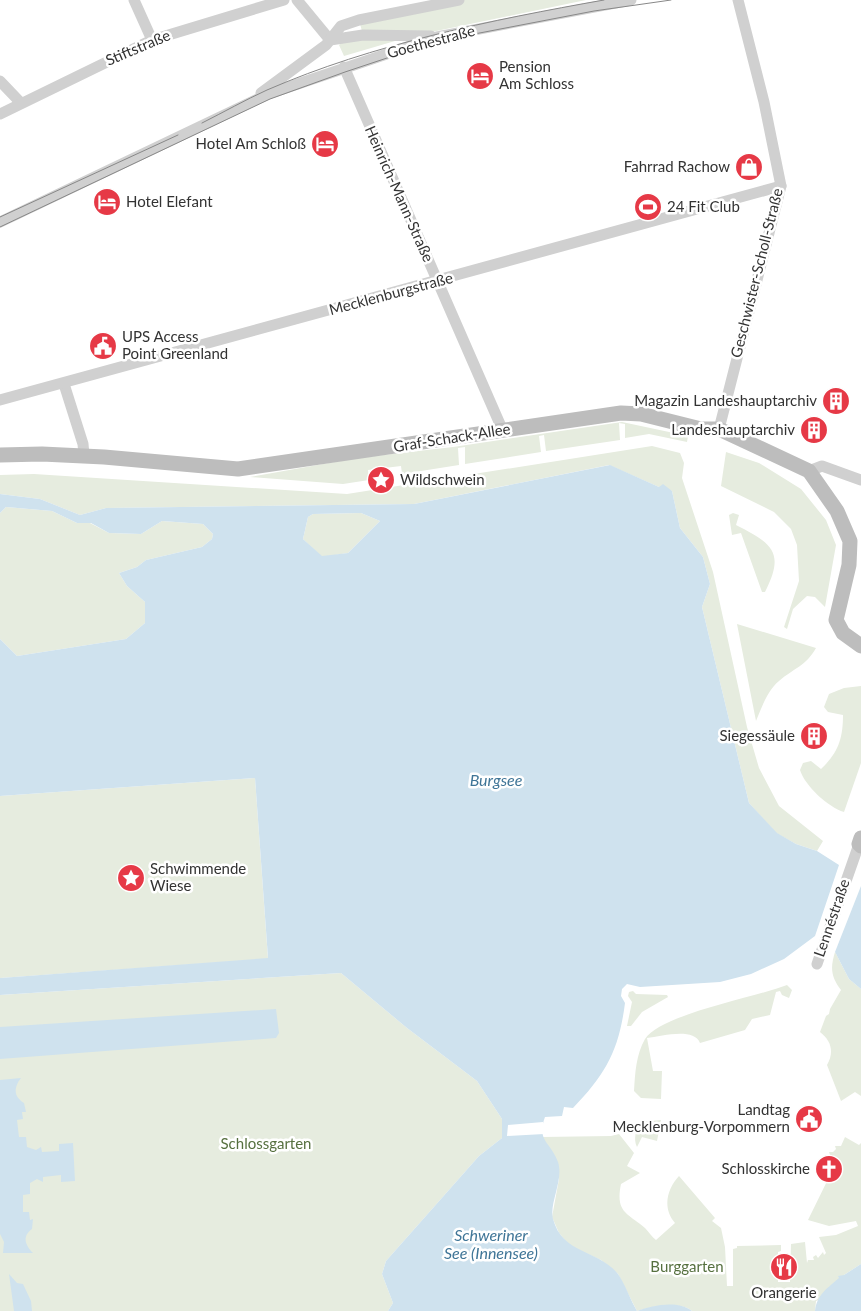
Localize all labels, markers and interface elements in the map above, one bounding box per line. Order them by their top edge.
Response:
street label: Goethestraße [385,21,477,61]
street label: Stiftstraße [103,25,173,69]
place label: Pension Am Schloss [499,57,574,92]
hotel icon: Pension Am Schloss [465,61,495,91]
street label: Heinrich-Mann-Straße [362,123,438,265]
hotel icon: Hotel Am Schloß [310,129,340,159]
place label: Hotel Am Schloß [196,134,306,152]
shop icon: Fahrrad Rachow [734,152,764,182]
place label: Fahrrad Rachow [624,157,730,175]
street label: Geschwister-Scholl-Straße [726,186,786,359]
hotel icon: Hotel Elefant [92,187,122,217]
place label: Hotel Elefant [126,192,213,210]
sports icon: 24 Fit Club [633,192,663,222]
place label: 24 Fit Club [667,197,740,215]
street label: Mecklenburgstraße [327,268,455,318]
place label: UPS Access Point Greenland [122,327,228,362]
public building icon: UPS Access Point Greenland [88,331,118,361]
building icon: Magazin Landeshauptarchiv [821,386,851,416]
place label: Magazin Landeshauptarchiv [634,391,817,409]
building icon: Landeshauptarchiv [799,415,829,445]
street label: Graf-Schack-Allee [392,419,512,455]
place label: Landeshauptarchiv [671,420,795,438]
place icon: Wildschwein [366,465,396,495]
place label: Wildschwein [400,470,485,488]
building icon: Siegessäule [799,721,829,751]
place label: Siegessäule [720,726,795,744]
water label: Burgsee [470,770,523,789]
place label: Schwimmende Wiese [150,859,246,894]
place icon: Schwimmende Wiese [116,863,146,893]
street label: Lennéstraße [809,876,853,959]
place label: Landtag Mecklenburg-Vorpommern [612,1100,790,1135]
public building icon: Landtag Mecklenburg-Vorpommern [794,1104,824,1134]
park label: Schlossgarten [221,1134,311,1152]
church icon: Schlosskirche [814,1154,844,1184]
place label: Schlosskirche [722,1159,810,1177]
water label: Schweriner See (Innensee) [444,1225,538,1262]
restaurant icon: Orangerie [769,1252,799,1282]
park label: Burggarten [650,1257,724,1275]
place label: Orangerie [751,1283,817,1301]

